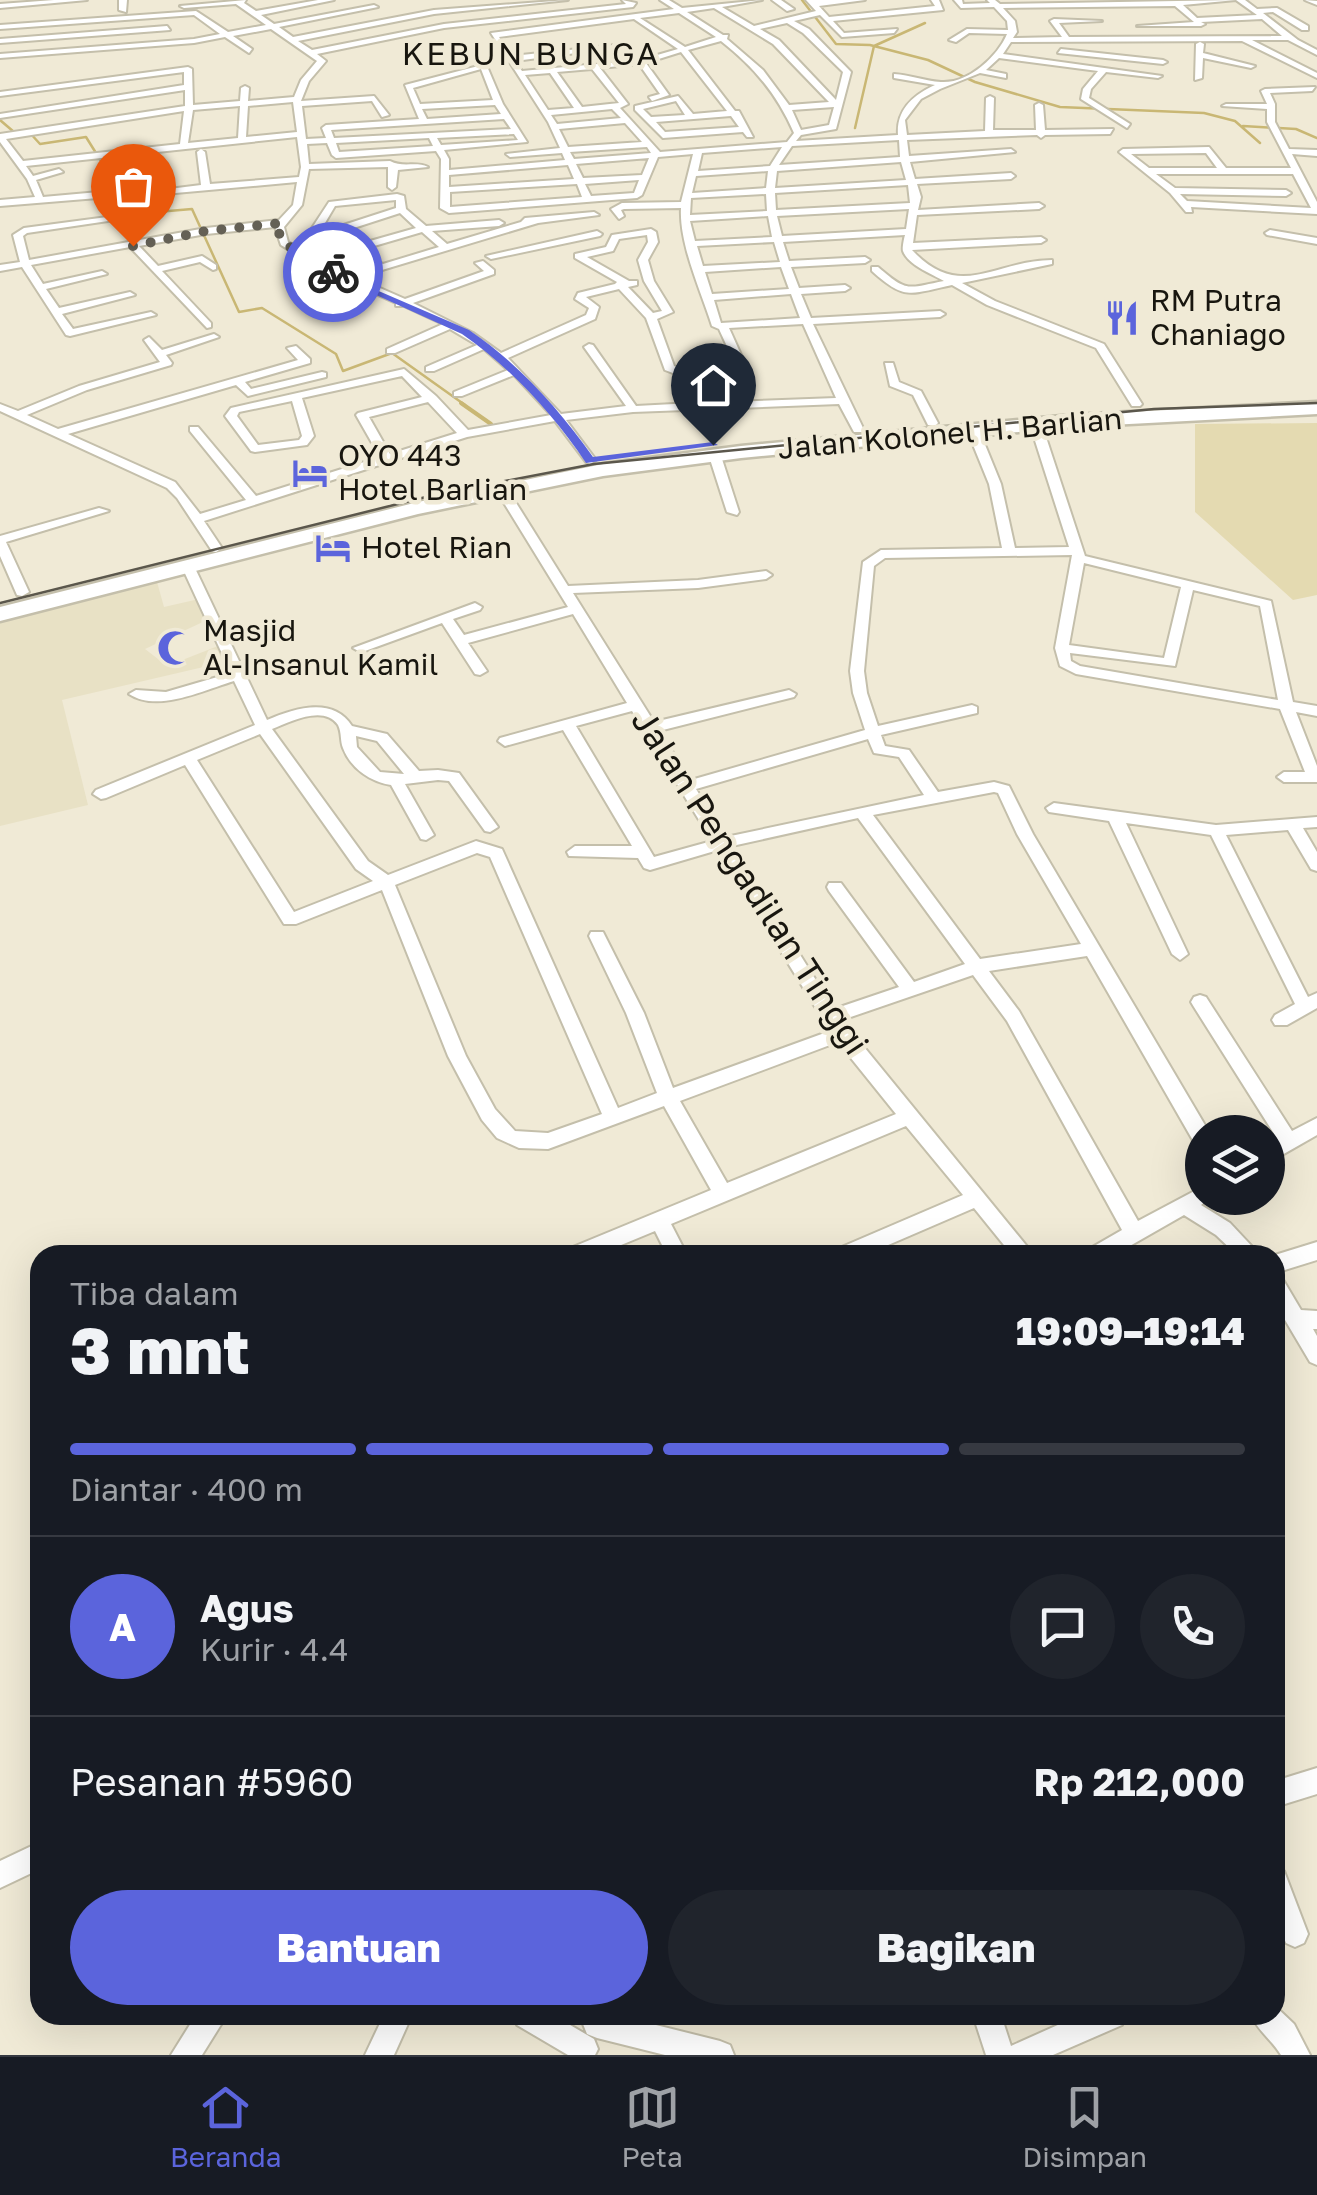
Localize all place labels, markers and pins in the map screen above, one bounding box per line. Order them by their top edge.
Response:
pin [91,144,176,247]
place label: RM Putra Chaniago [1150,282,1286,352]
restaurant icon: RM Putra Chaniago [1103,299,1141,337]
pin [671,343,756,446]
place label: OYO 443 Hotel Barlian [338,437,527,507]
hotel icon: OYO 443 Hotel Barlian [291,454,329,492]
hotel icon: Hotel Rian [314,529,352,567]
place label: Hotel Rian [361,529,512,565]
place label: Masjid Al-Insanul Kamil [203,612,438,682]
mosque icon: Masjid Al-Insanul Kamil [156,629,194,667]

